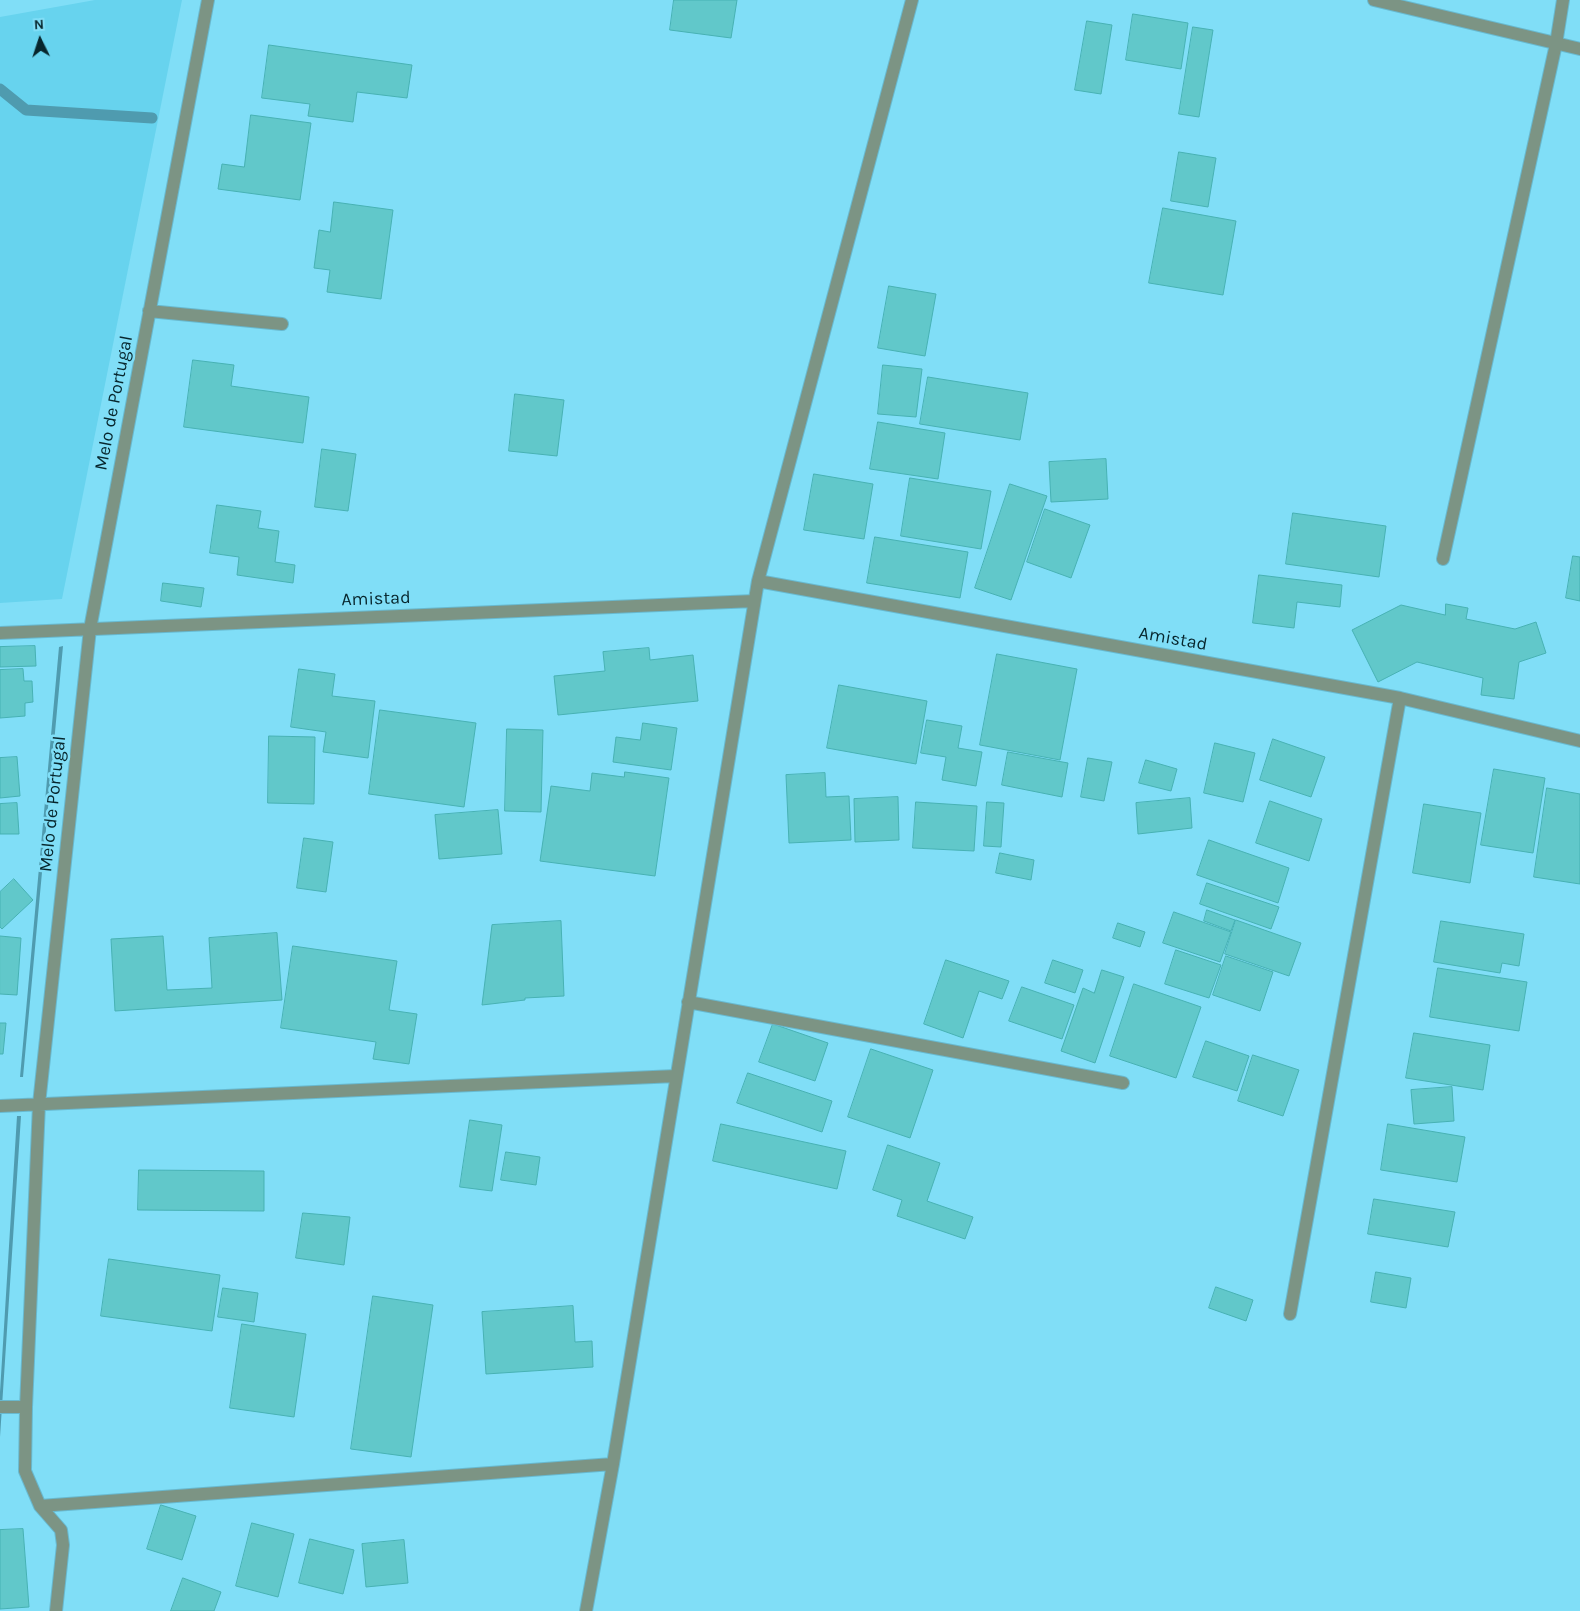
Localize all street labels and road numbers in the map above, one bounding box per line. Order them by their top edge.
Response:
street label: Melo de Portugal [90,334,138,472]
street label: Amistad [341,587,411,611]
street label: Amistad [1137,622,1209,656]
street label: Melo de Portugal [35,735,71,873]

